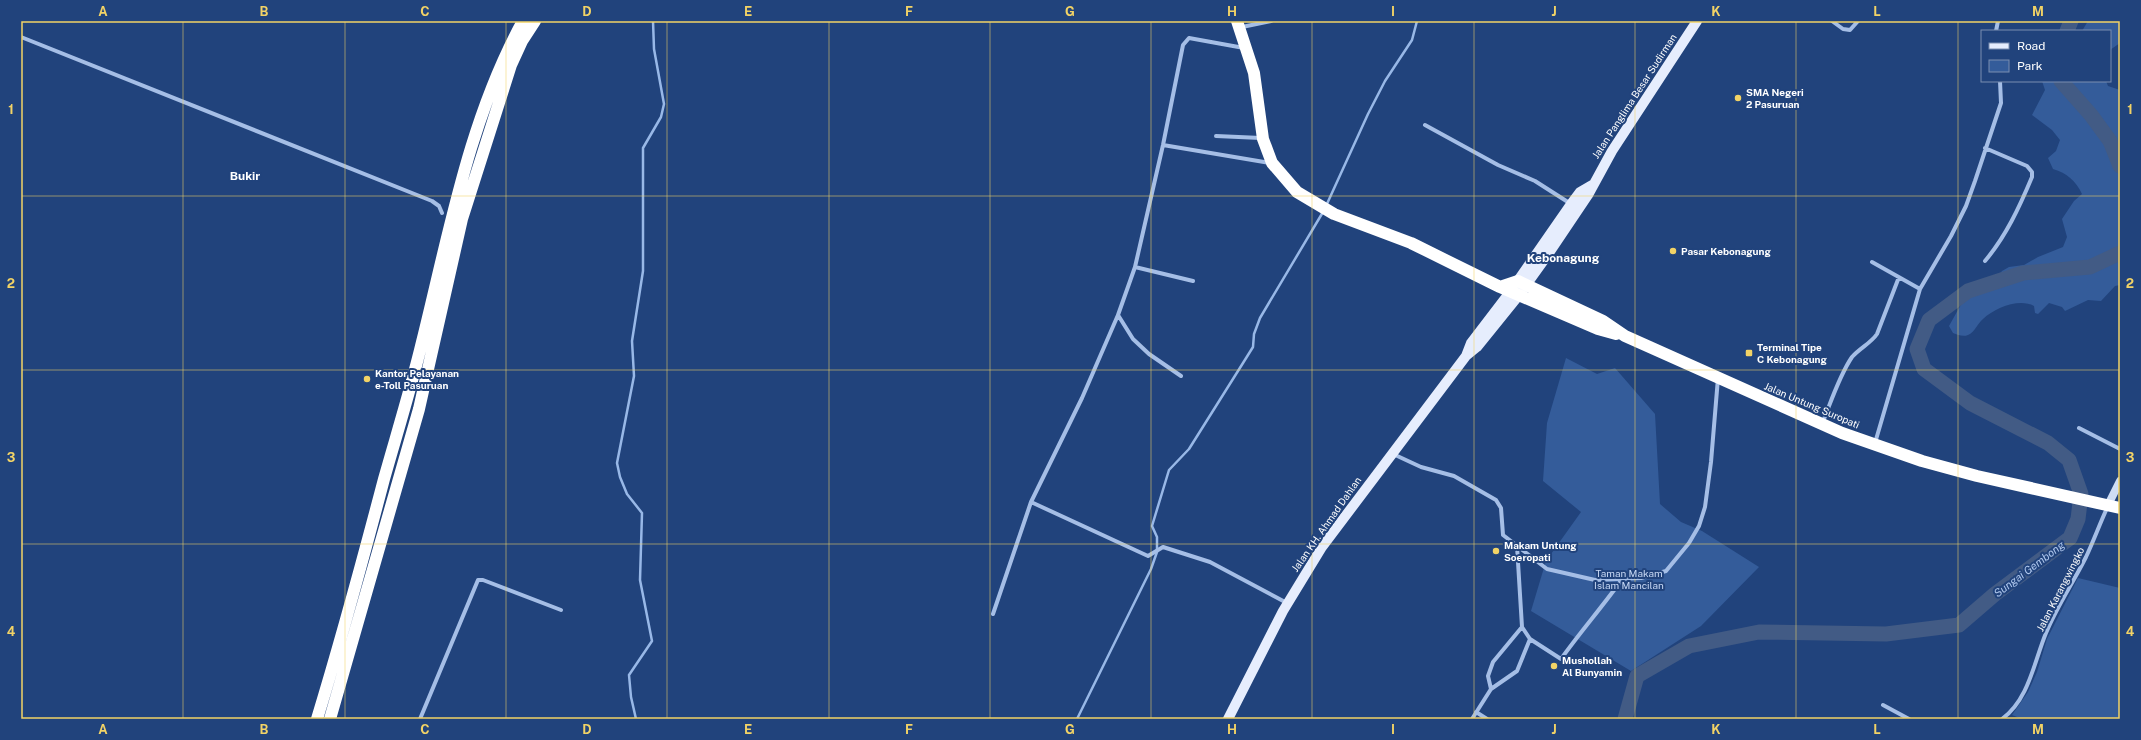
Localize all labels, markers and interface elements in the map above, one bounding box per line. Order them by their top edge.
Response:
text: A [98,4,108,19]
text: B [260,4,269,19]
text: C [420,4,430,19]
text: D [582,4,592,19]
text: E [744,4,752,19]
text: F [905,4,913,19]
text: G [1065,4,1075,19]
text: H [1227,4,1237,19]
text: I [1391,4,1395,19]
text: J [1551,4,1557,19]
text: K [1711,4,1721,19]
text: L [1873,4,1881,19]
text: M [2032,4,2044,19]
legend [1981,30,2111,82]
street label: Jalan Panglima Besar Sudirman [1589,31,1679,161]
text: Road [2017,39,2045,53]
text: Park [2017,59,2043,73]
place label: SMA Negeri 2 Pasuruan [1746,86,1804,110]
marker: SMA Negeri 2 Pasuruan [1733,93,1743,103]
text: 1 [8,102,14,117]
text: 1 [2127,102,2133,117]
district label: Bukir [230,169,260,183]
place label: Pasar Kebonagung [1681,245,1771,257]
marker: Pasar Kebonagung [1668,246,1678,256]
district label: Kebonagung [1527,251,1600,265]
text: 2 [7,276,15,291]
text: 2 [2126,276,2134,291]
place label: Terminal Tipe C Kebonagung [1757,341,1828,365]
marker: Terminal Tipe C Kebonagung [1744,348,1754,358]
place label: Kantor Pelayanan e-Toll Pasuruan [375,367,459,391]
marker: Kantor Pelayanan e-Toll Pasuruan [362,374,372,384]
street label: Jalan Untung Suropati [1763,379,1861,431]
text: 3 [7,450,16,465]
text: 3 [2126,450,2135,465]
street label: Jalan KH. Ahmad Dahlan [1289,474,1363,574]
water label: Sungai Gembong [1991,538,2067,599]
place label: Makam Untung Soeropati [1504,539,1577,563]
street label: Jalan Karangwingko [2034,545,2087,633]
marker: Makam Untung Soeropati [1491,546,1501,556]
park label: Taman Makam Islam Mancilan [1594,567,1664,591]
text: 4 [7,624,16,639]
text: 4 [2126,624,2135,639]
place label: Mushollah Al Bunyamin [1562,654,1622,678]
marker: Mushollah Al Bunyamin [1549,661,1559,671]
text: A [98,722,108,737]
text: B [260,722,269,737]
text: C [420,722,430,737]
text: D [582,722,592,737]
text: E [744,722,752,737]
text: F [905,722,913,737]
text: G [1065,722,1075,737]
text: H [1227,722,1237,737]
text: I [1391,722,1395,737]
text: J [1551,722,1557,737]
text: K [1711,722,1721,737]
text: L [1873,722,1881,737]
text: M [2032,722,2044,737]

